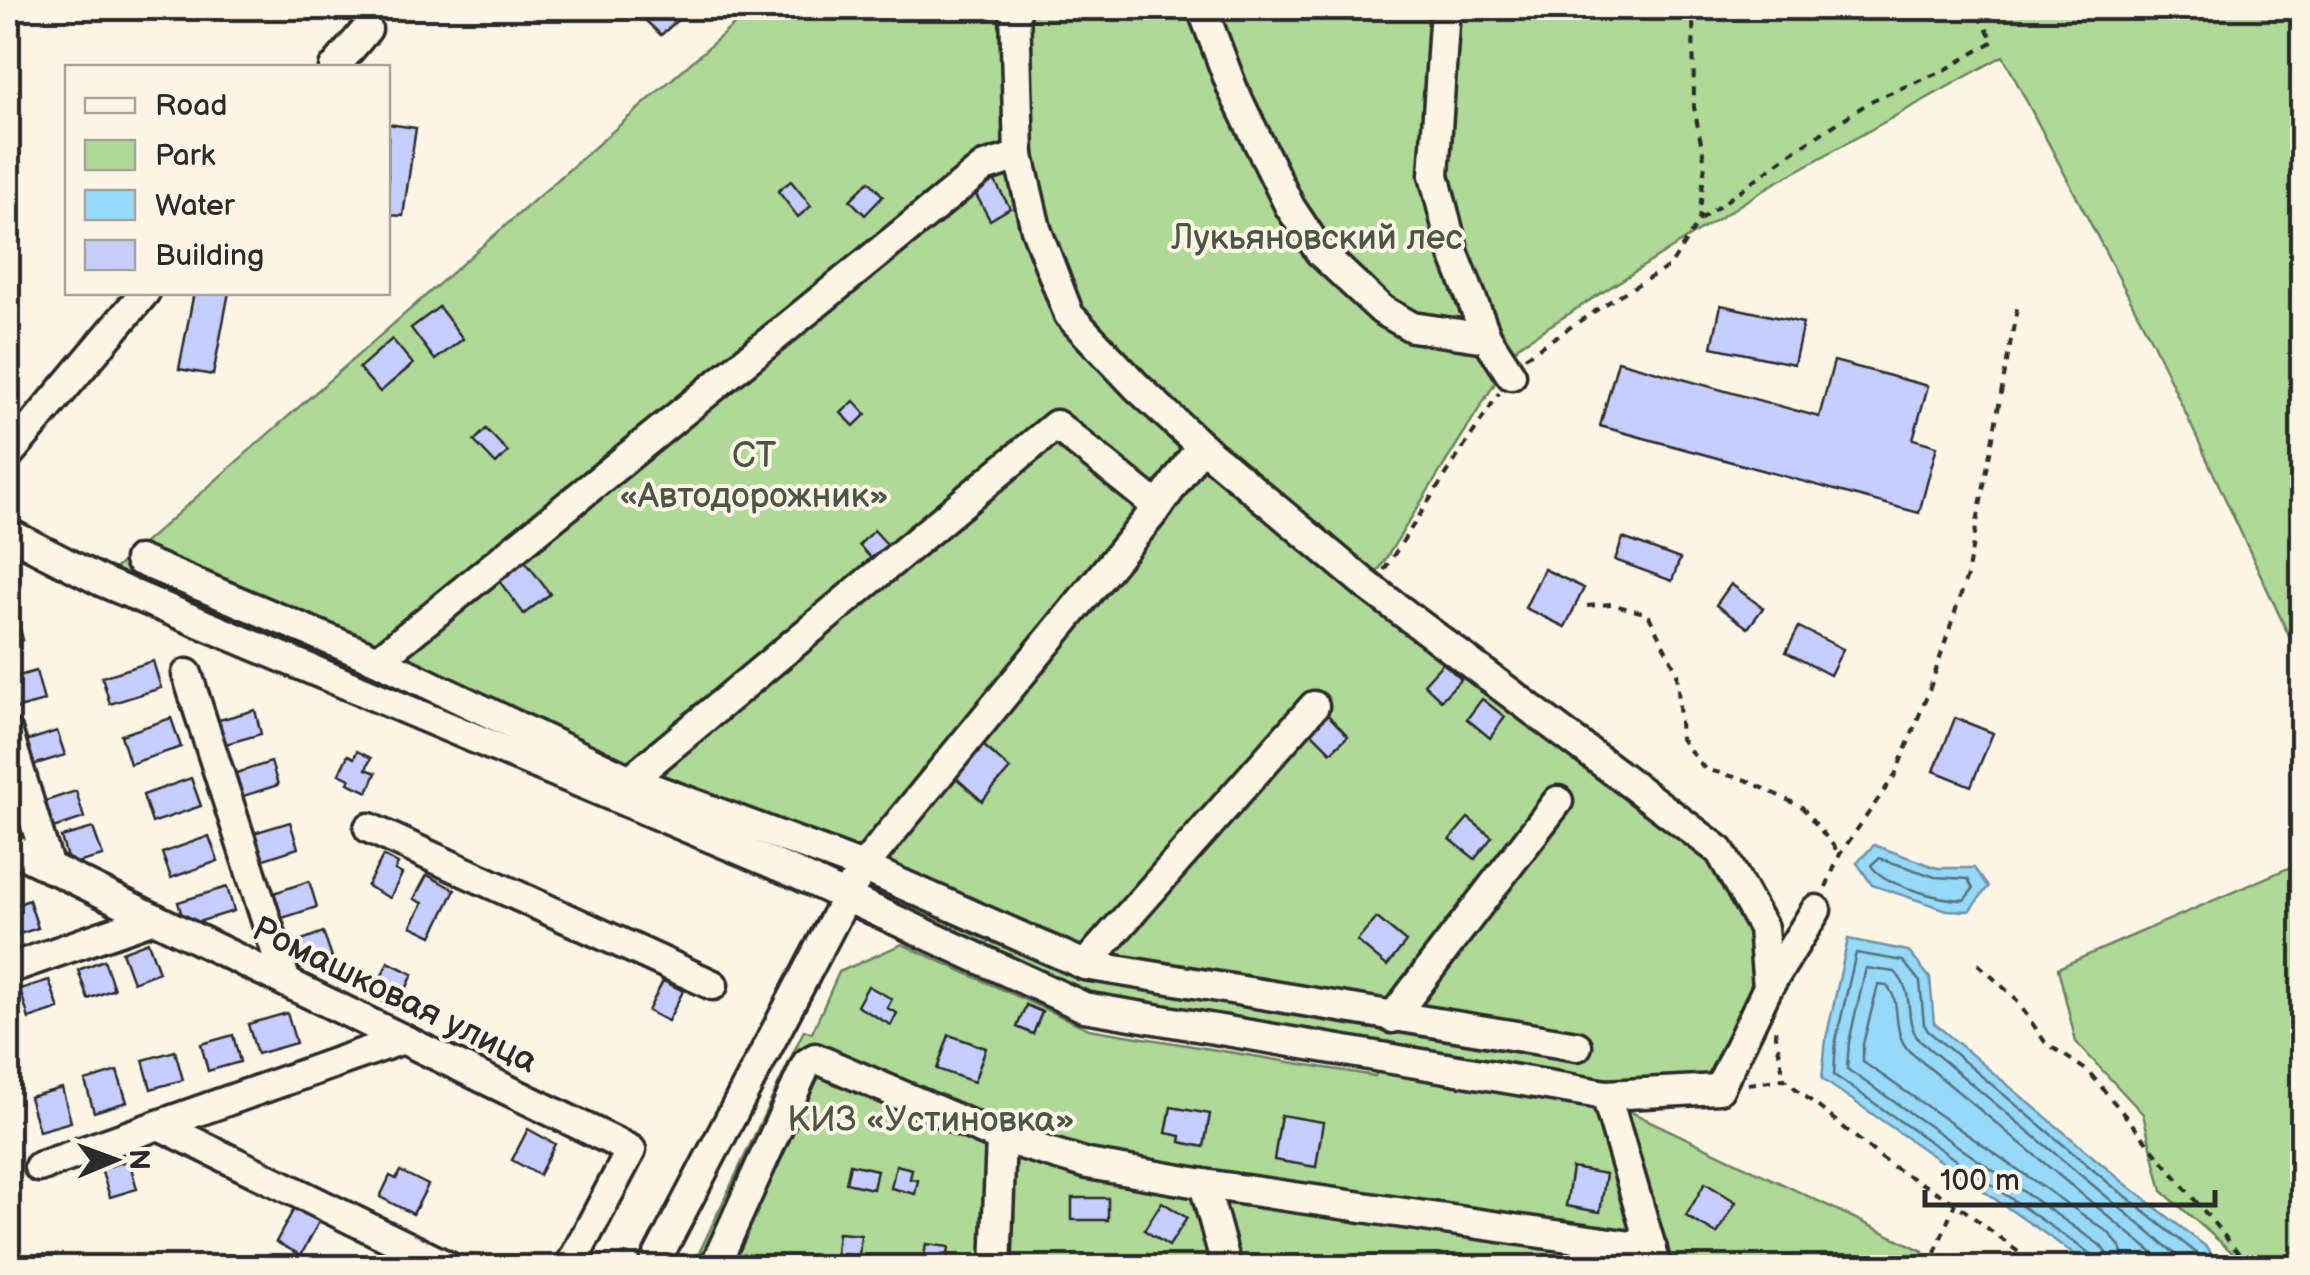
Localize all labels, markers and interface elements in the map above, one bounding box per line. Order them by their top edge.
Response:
legend [65,65,390,295]
text: Road [155,88,228,124]
text: Park [155,138,215,174]
text: Water [155,188,236,224]
park label: Лукьяновский лес [1170,217,1463,260]
text: Building [155,238,264,274]
park label: СТ «Автодорожник» [619,435,889,518]
street label: Ромашковая улица [245,908,544,1083]
park label: КИЗ «Устиновка» [787,1099,1075,1142]
north arrow [65,1110,165,1210]
scale bar [1925,1145,2215,1207]
text: N [122,1149,155,1170]
text: 100 m [1940,1163,2020,1199]

